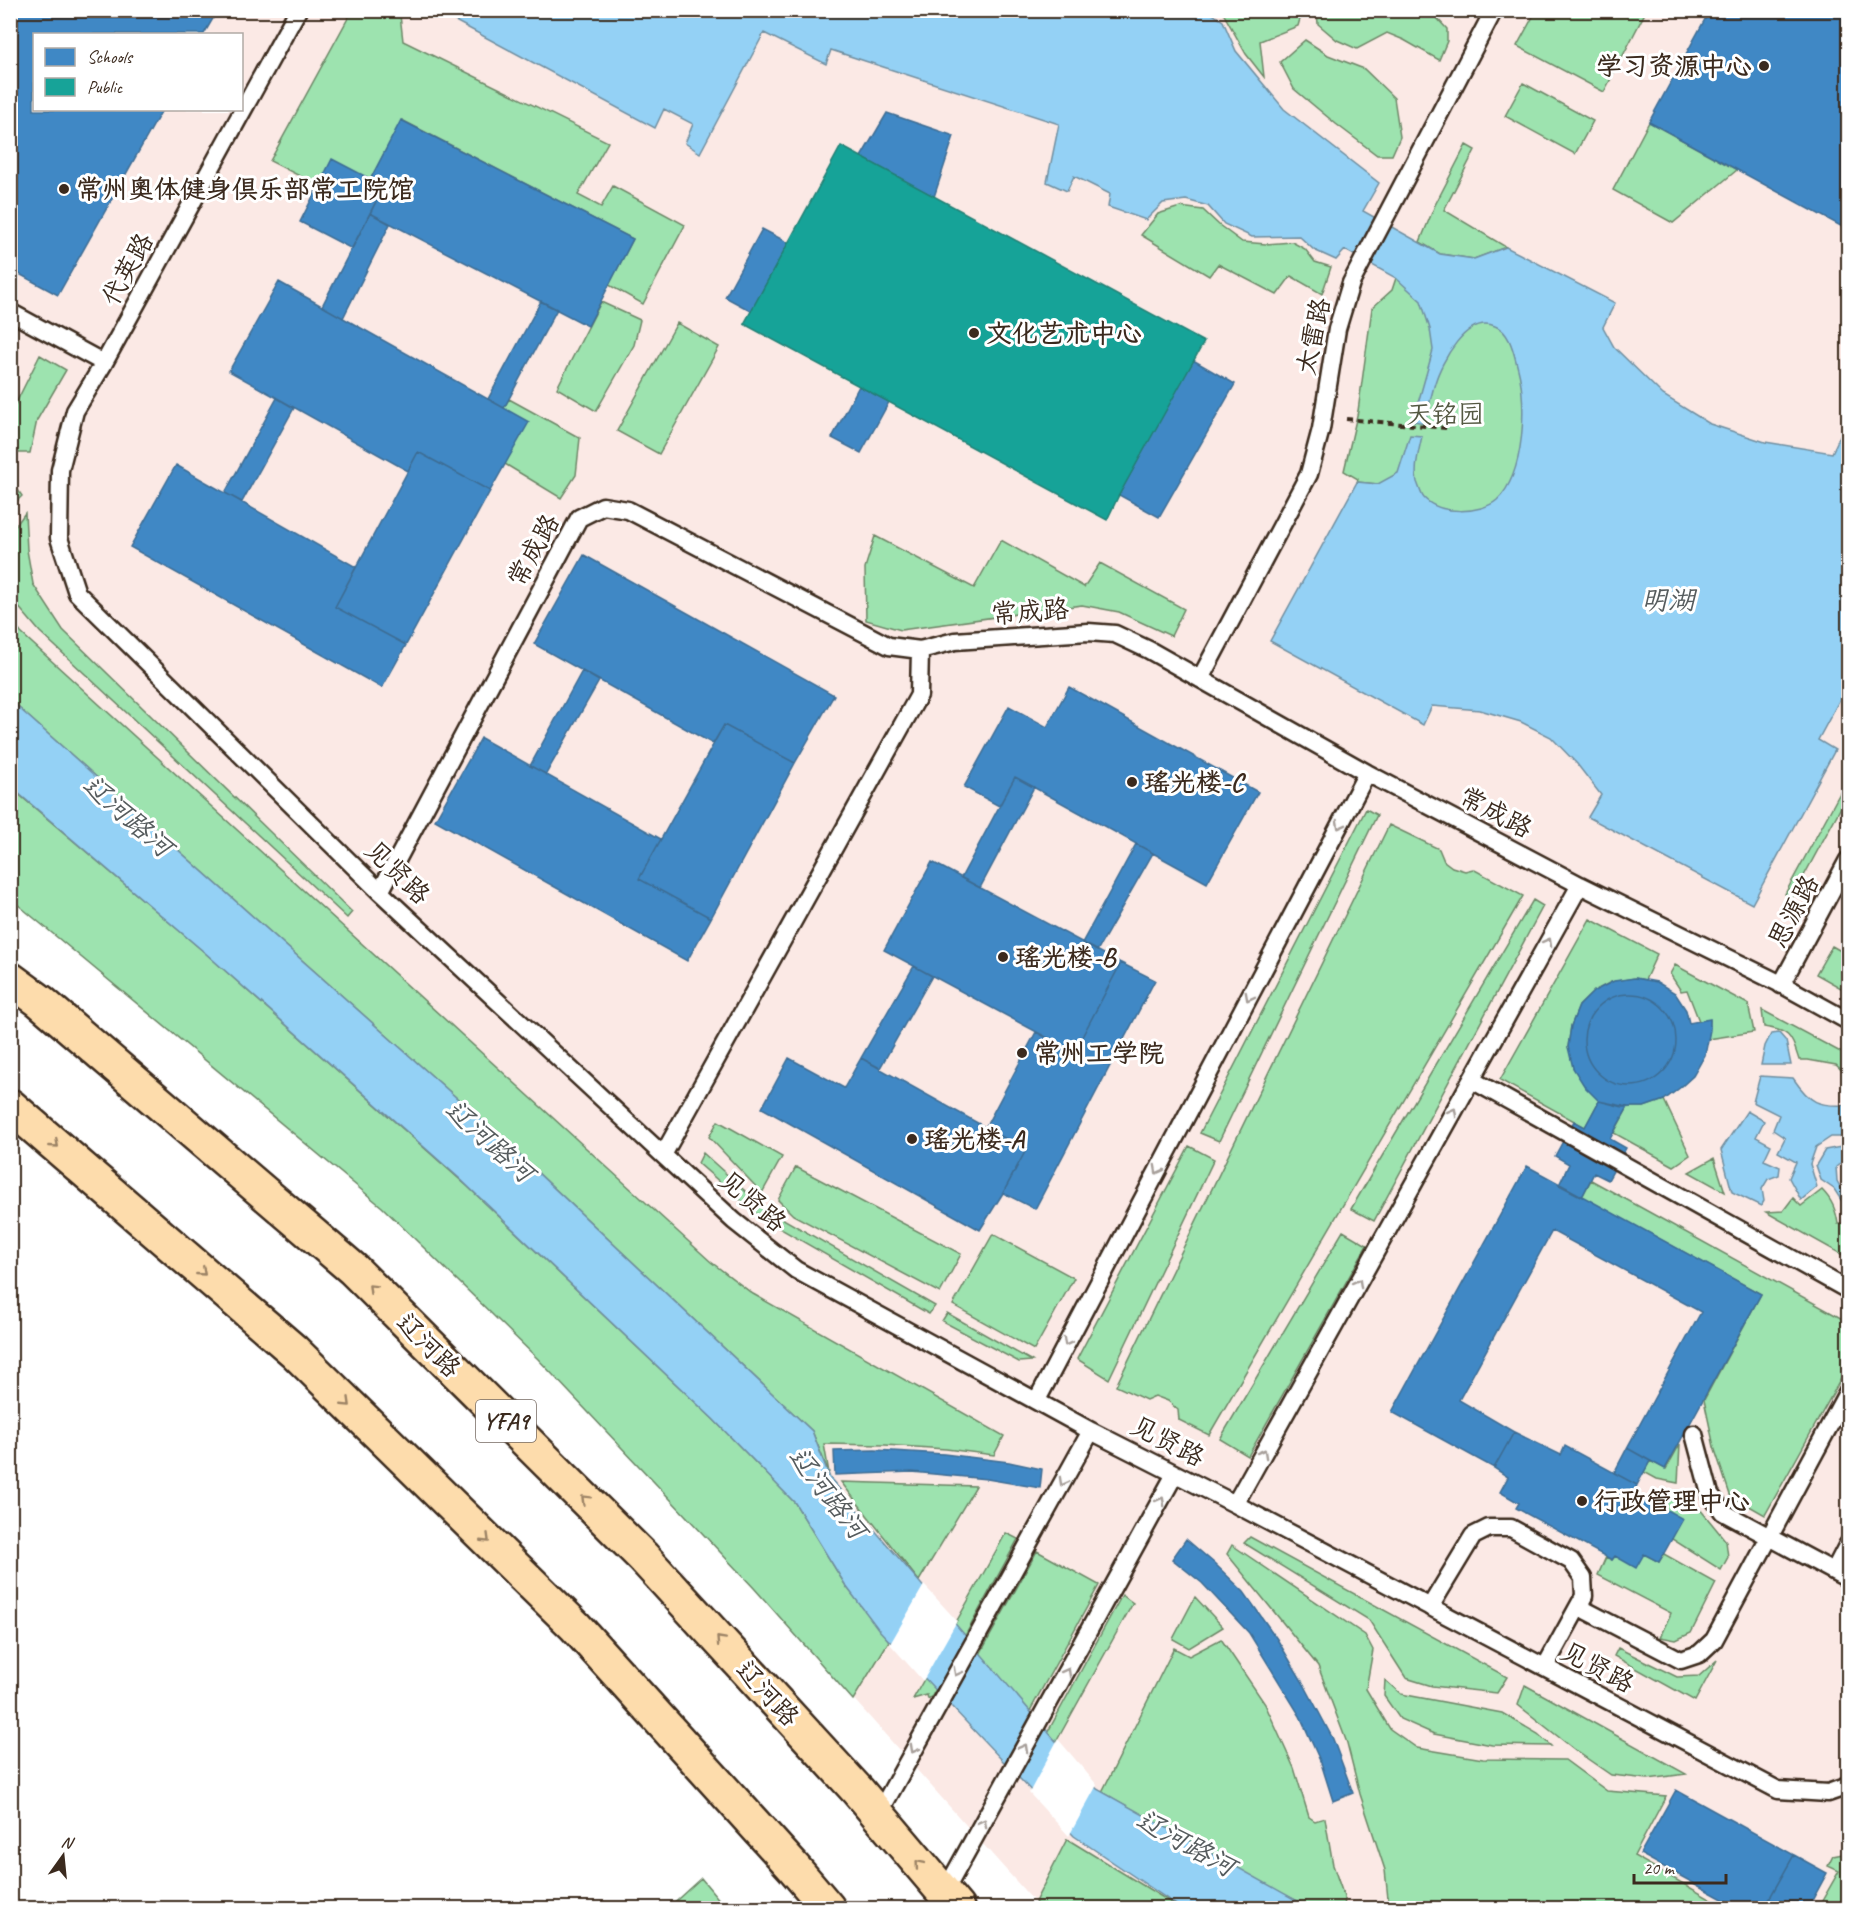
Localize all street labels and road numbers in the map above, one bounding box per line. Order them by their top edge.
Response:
street label: 代英路 [94,227,161,311]
street label: 太雷路 [1289,295,1338,378]
street label: 常成路 [500,508,567,592]
street label: 常成路 [990,592,1070,631]
street label: 常成路 [1454,780,1538,845]
street label: 见贤路 [358,833,437,911]
street label: 思源路 [1761,869,1826,953]
street label: 见贤路 [712,1164,793,1239]
street label: 辽河路 [389,1306,468,1385]
road number: YFA9 [476,1400,536,1442]
street label: 见贤路 [1126,1409,1210,1474]
street label: 见贤路 [1556,1635,1640,1700]
street label: 辽河路 [729,1654,806,1733]

